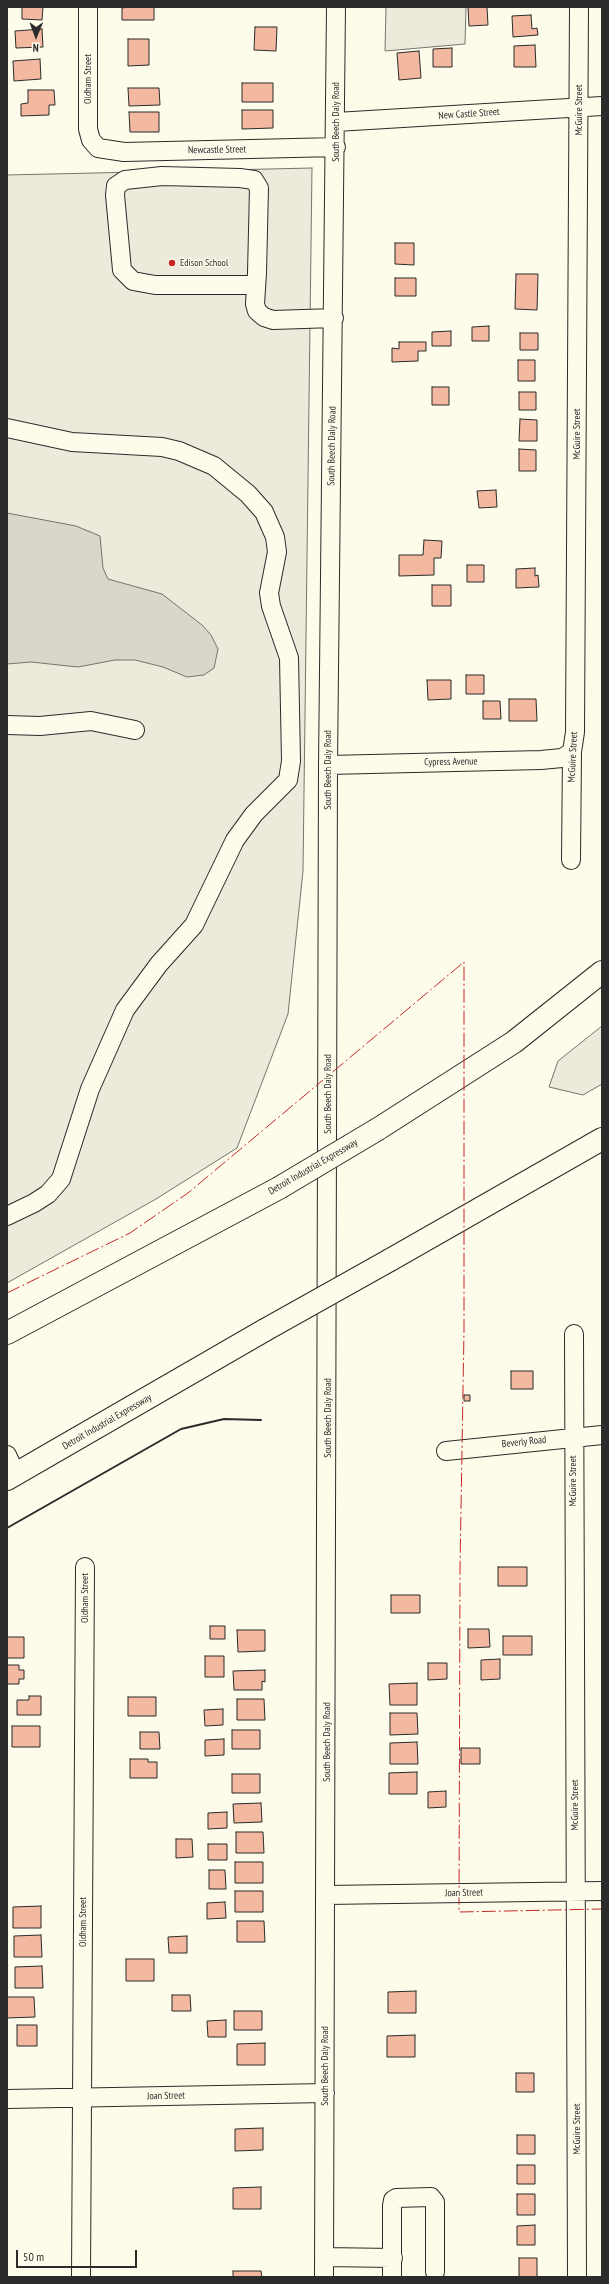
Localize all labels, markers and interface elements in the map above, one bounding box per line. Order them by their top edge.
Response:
north arrow [16,16,56,56]
text: N [33,41,39,55]
street label: Oldham Street [82,54,94,104]
street label: South Beech Daly Road [330,82,342,162]
street label: McGuire Street [573,84,585,136]
street label: New Castle Street [438,106,500,122]
street label: Newcastle Street [188,143,246,157]
place label: Edison School [180,257,228,269]
marker: Edison School [167,258,177,268]
street label: South Beech Daly Road [325,406,339,486]
street label: McGuire Street [571,408,583,460]
street label: South Beech Daly Road [322,730,334,810]
street label: McGuire Street [566,731,580,783]
street label: Cypress Avenue [424,756,478,768]
street label: South Beech Daly Road [322,1054,334,1134]
street label: Detroit Industrial Expressway [266,1137,360,1197]
street label: South Beech Daly Road [322,1378,334,1458]
street label: Detroit Industrial Expressway [60,1392,154,1452]
street label: Beverly Road [501,1434,547,1450]
street label: McGuire Street [567,1455,579,1507]
street label: Oldham Street [79,1573,91,1623]
street label: South Beech Daly Road [321,1702,333,1782]
street label: McGuire Street [569,1779,581,1831]
street label: Joan Street [445,1887,483,1899]
street label: Oldham Street [77,1897,89,1947]
street label: South Beech Daly Road [319,2026,331,2106]
street label: Joan Street [147,2090,185,2102]
street label: McGuire Street [571,2103,583,2155]
scale bar [18,2242,139,2268]
text: 50 m [23,2249,44,2264]

